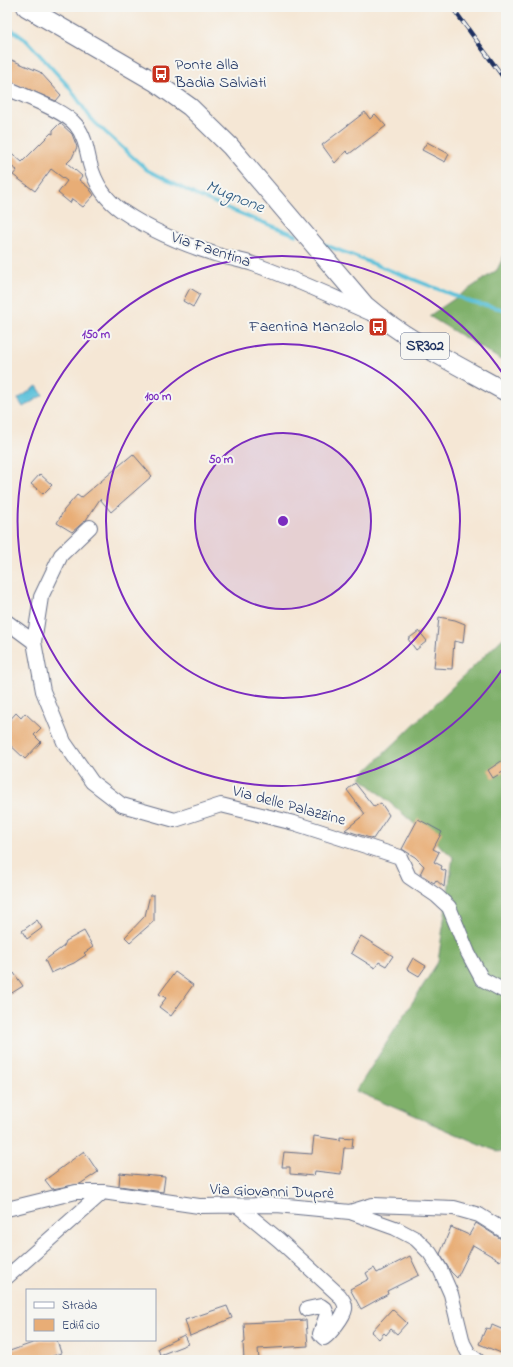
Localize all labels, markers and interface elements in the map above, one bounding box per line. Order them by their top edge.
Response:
place label: Ponte alla Badia Salviati [174,53,267,95]
bus stop icon: Ponte alla Badia Salviati [150,63,172,85]
water label: Mugnone [202,174,269,221]
street label: Via Faentina [167,225,254,274]
place label: Faentina Manzolo [248,315,364,339]
bus stop icon: Faentina Manzolo [367,316,389,338]
text: 150 m [82,326,111,344]
road number: SR302 [401,333,449,359]
text: 100 m [145,388,172,406]
text: 50 m [209,451,234,469]
centre of rings [276,514,290,528]
street label: Via delle Palazzine [229,779,349,833]
street label: Via Giovanni Duprè [209,1178,335,1206]
legend [26,1289,156,1341]
text: Strada [62,1297,97,1315]
text: Edificio [62,1317,100,1335]

